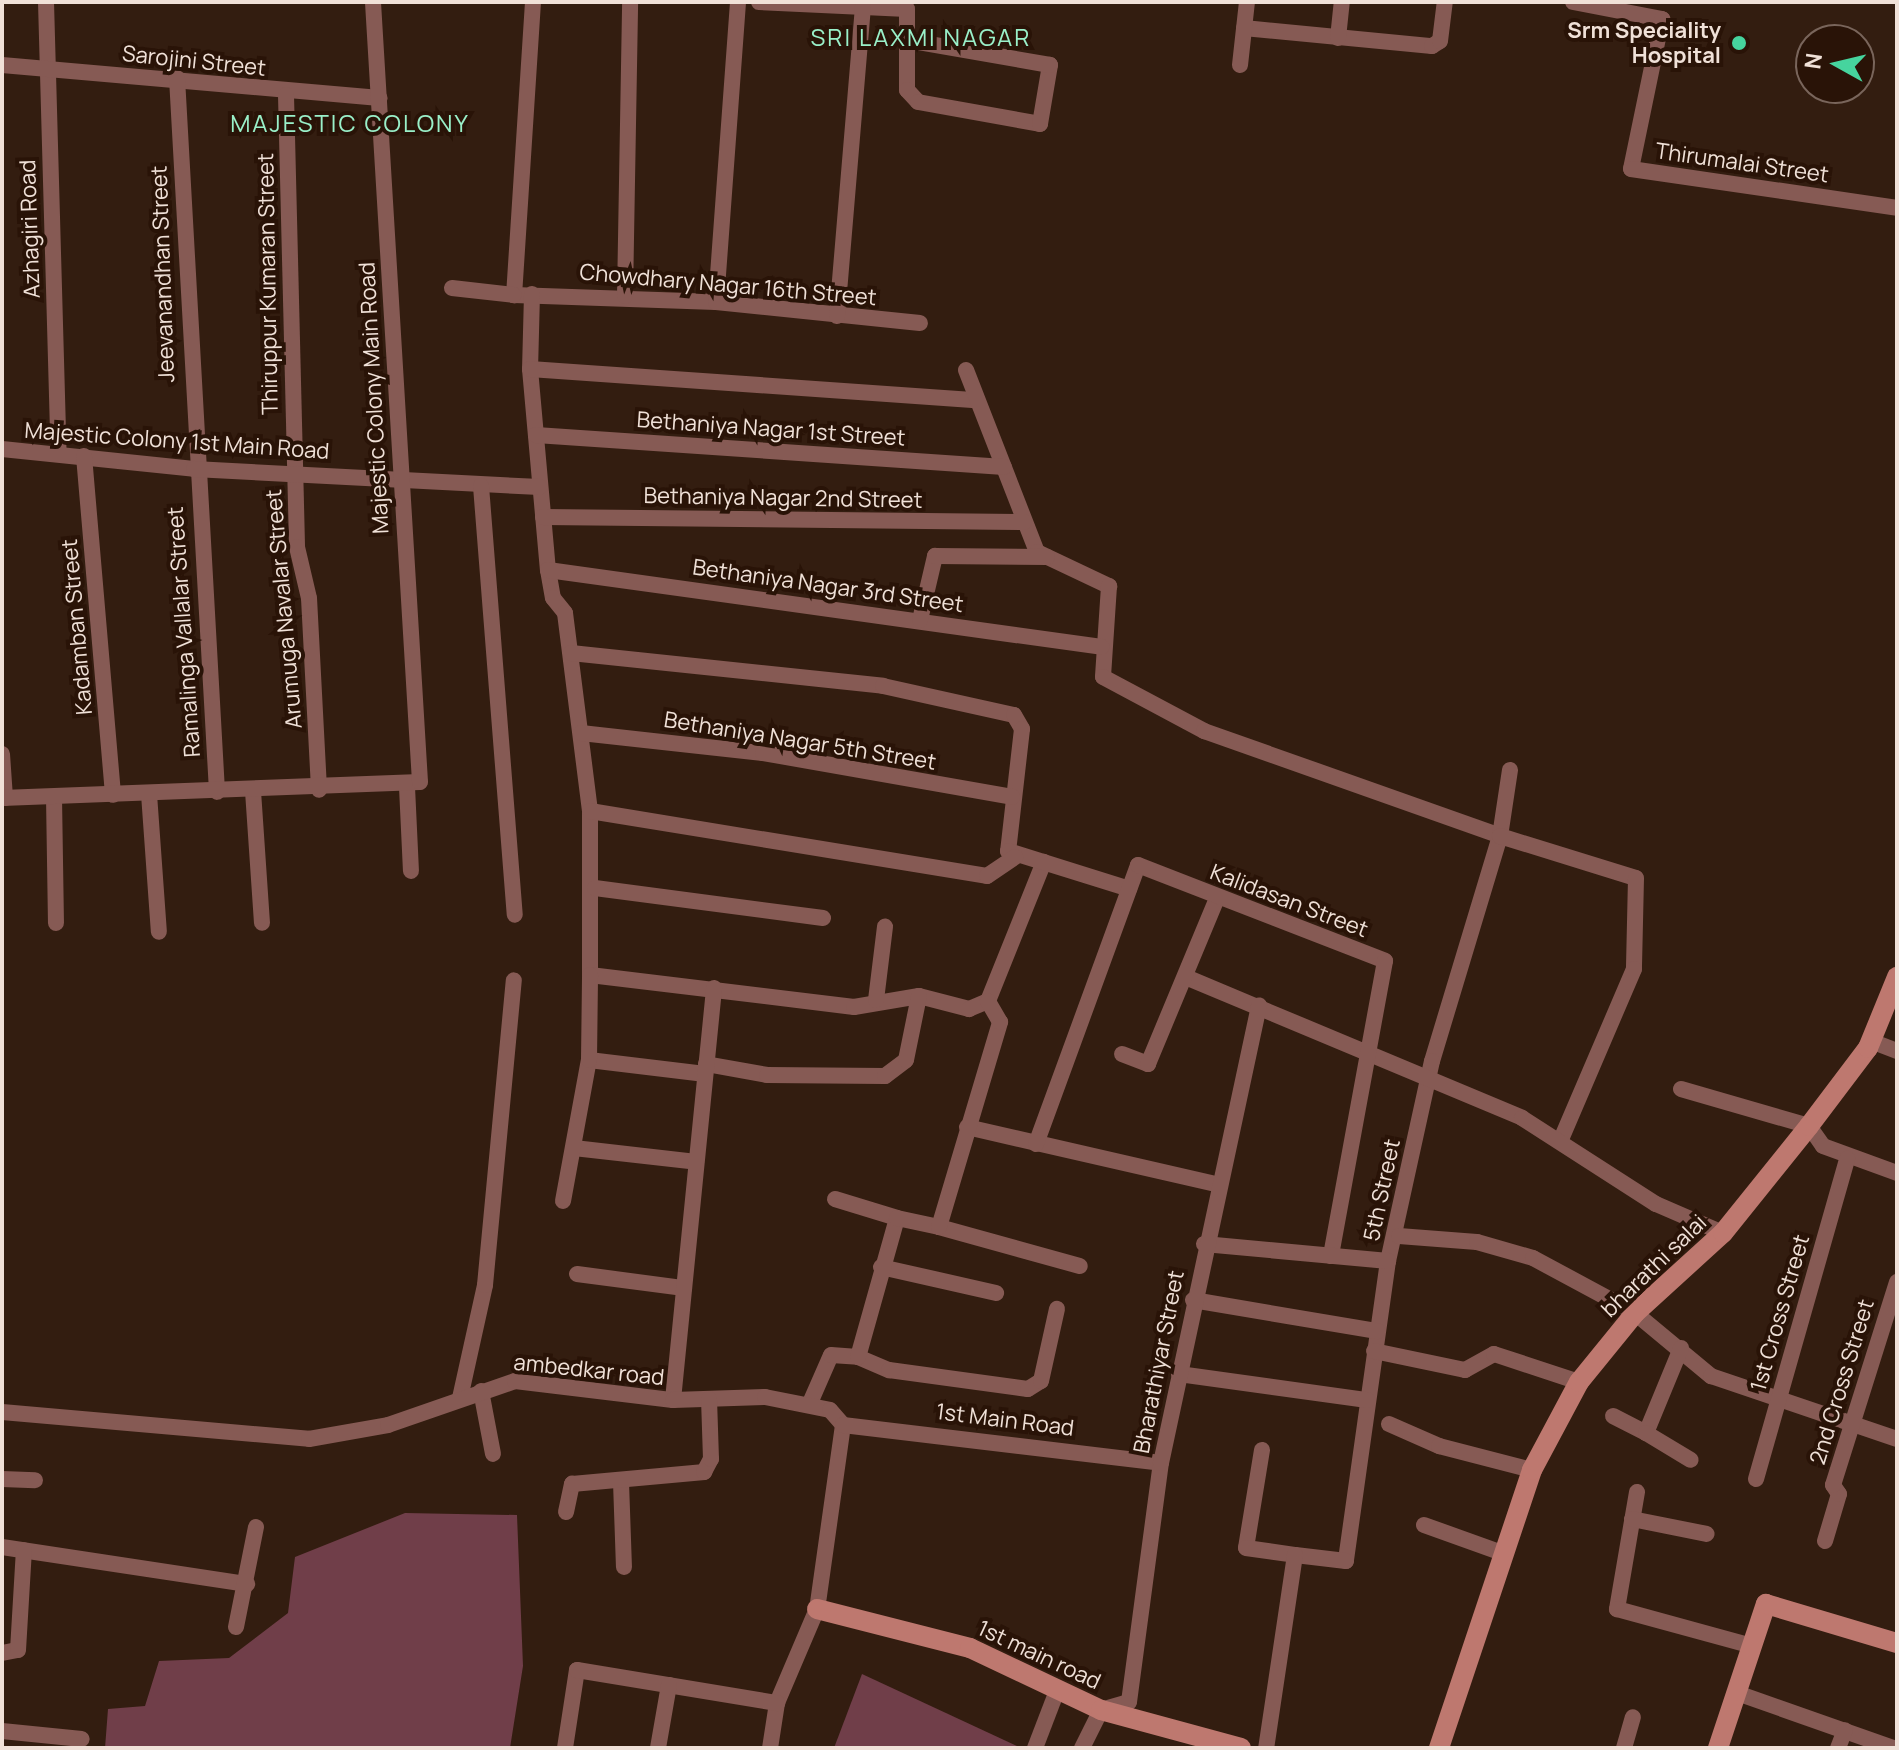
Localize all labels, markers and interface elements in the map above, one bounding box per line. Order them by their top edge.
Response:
place label: Srm Speciality Hospital [1567,17,1721,68]
district label: SRI LAXMI NAGAR [811,23,1031,51]
north arrow [1795,24,1875,104]
marker: Srm Speciality Hospital [1728,32,1750,54]
street label: Sarojini Street [121,40,267,82]
text: N [1797,51,1829,71]
district label: MAJESTIC COLONY [230,109,470,137]
street label: Thirumalai Street [1654,138,1830,188]
street label: Thiruppur Kumaran Street [253,153,283,415]
street label: Azhagiri Road [14,159,46,299]
street label: Jeevanandhan Street [146,165,180,383]
street label: Chowdhary Nagar 16th Street [578,259,878,311]
street label: Majestic Colony Main Road [354,261,394,535]
street label: Bethaniya Nagar 1st Street [636,406,906,452]
street label: Majestic Colony 1st Main Road [24,417,330,465]
street label: Bethaniya Nagar 2nd Street [643,482,923,514]
street label: Arumuga Navalar Street [260,488,308,730]
street label: Ramalinga Vallalar Street [162,506,206,758]
street label: Kadamban Street [56,538,98,716]
street label: Bethaniya Nagar 3rd Street [691,554,965,618]
street label: Bethaniya Nagar 5th Street [662,706,938,776]
street label: Kalidasan Street [1206,859,1372,943]
street label: 5th Street [1358,1137,1406,1243]
street label: bharathi salai [1596,1209,1712,1323]
street label: 1st Cross Street [1745,1232,1815,1394]
street label: Bharathiyar Street [1128,1268,1190,1456]
street label: 2nd Cross Street [1804,1296,1880,1468]
street label: ambedkar road [512,1349,666,1391]
street label: 1st Main Road [935,1398,1075,1442]
street label: 1st main road [973,1615,1105,1695]

